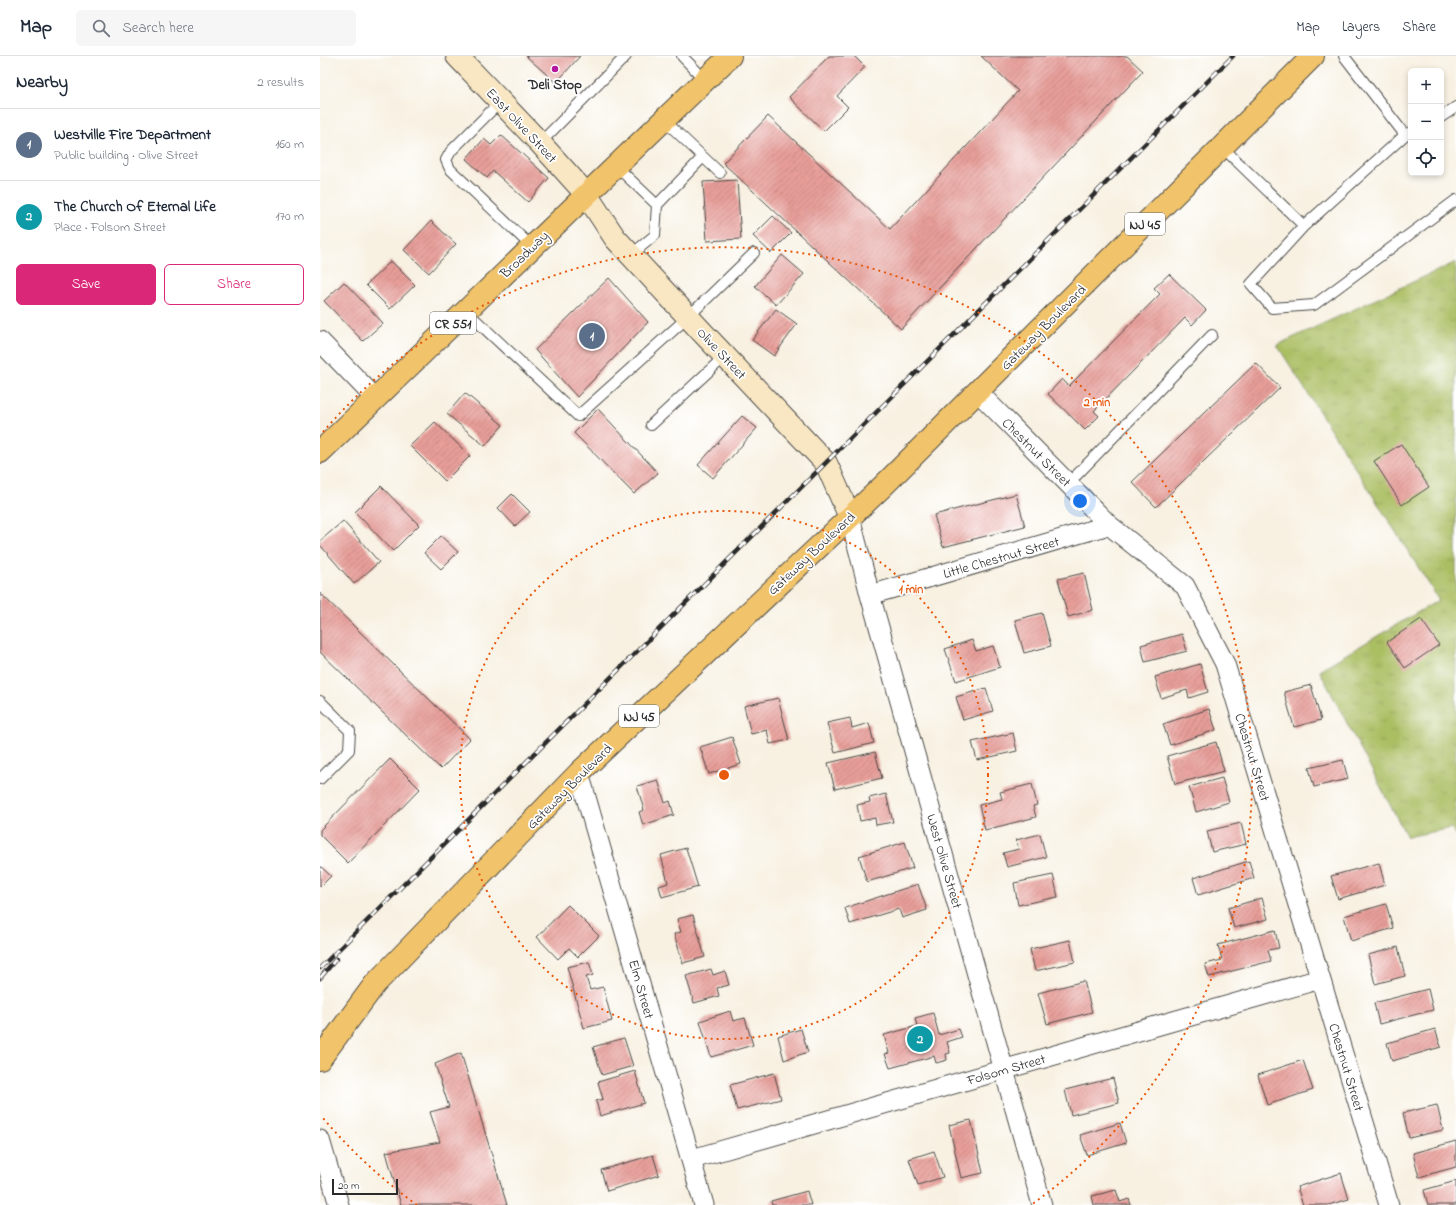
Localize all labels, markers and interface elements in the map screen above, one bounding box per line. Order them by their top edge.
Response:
search box [76,10,356,46]
text: Map [20,14,52,41]
icon: search [90,17,112,39]
text: Search here [122,17,194,39]
text: Map [1296,17,1320,38]
text: Layers [1342,17,1380,38]
text: Share [1402,17,1436,38]
marker: Deli Stop [550,64,560,74]
map controls [1408,68,1444,176]
button: + [1408,68,1444,104]
text: Nearby [16,70,68,95]
text: 2 results [257,73,304,92]
place label: Deli Stop [527,75,582,96]
street label: East Olive Street [480,84,562,169]
button: − [1408,104,1444,140]
text: Westville Fire Department [54,124,211,146]
text: 1 [27,135,31,154]
text: 160 m [275,135,304,154]
button: locate [1408,140,1444,176]
text: Public building · Olive Street [54,146,198,165]
text: The Church Of Eternal Life [54,196,216,218]
text: 2 [26,207,32,226]
text: 170 m [276,207,304,226]
road number: NJ 45 [1125,213,1165,235]
text: Place · Folsom Street [54,218,166,237]
street label: Broadway [495,226,555,285]
button: Save [16,264,156,305]
button: Share [164,264,304,305]
street label: Gateway Boulevard [996,280,1093,376]
road number: CR 551 [430,312,476,334]
pin: 1 [579,321,605,351]
street label: Olive Street [691,323,751,385]
text: 2 min [1083,394,1110,412]
street label: Chestnut Street [996,414,1076,493]
your location [1070,491,1090,511]
street label: Gateway Boulevard [763,508,862,601]
street label: Little Chestnut Street [941,532,1062,585]
text: 1 min [899,581,923,599]
road number: NJ 45 [619,705,659,727]
street label: Chestnut Street [1228,711,1275,804]
street label: Gateway Boulevard [522,739,619,835]
centre of rings [717,768,731,782]
street label: West Olive Street [920,812,967,911]
street label: Elm Street [622,957,659,1022]
street label: Chestnut Street [1322,1021,1369,1114]
pin: 2 [907,1024,933,1054]
street label: Folsom Street [964,1049,1049,1092]
scale bar [332,1177,398,1196]
text: 20 m [338,1178,360,1194]

